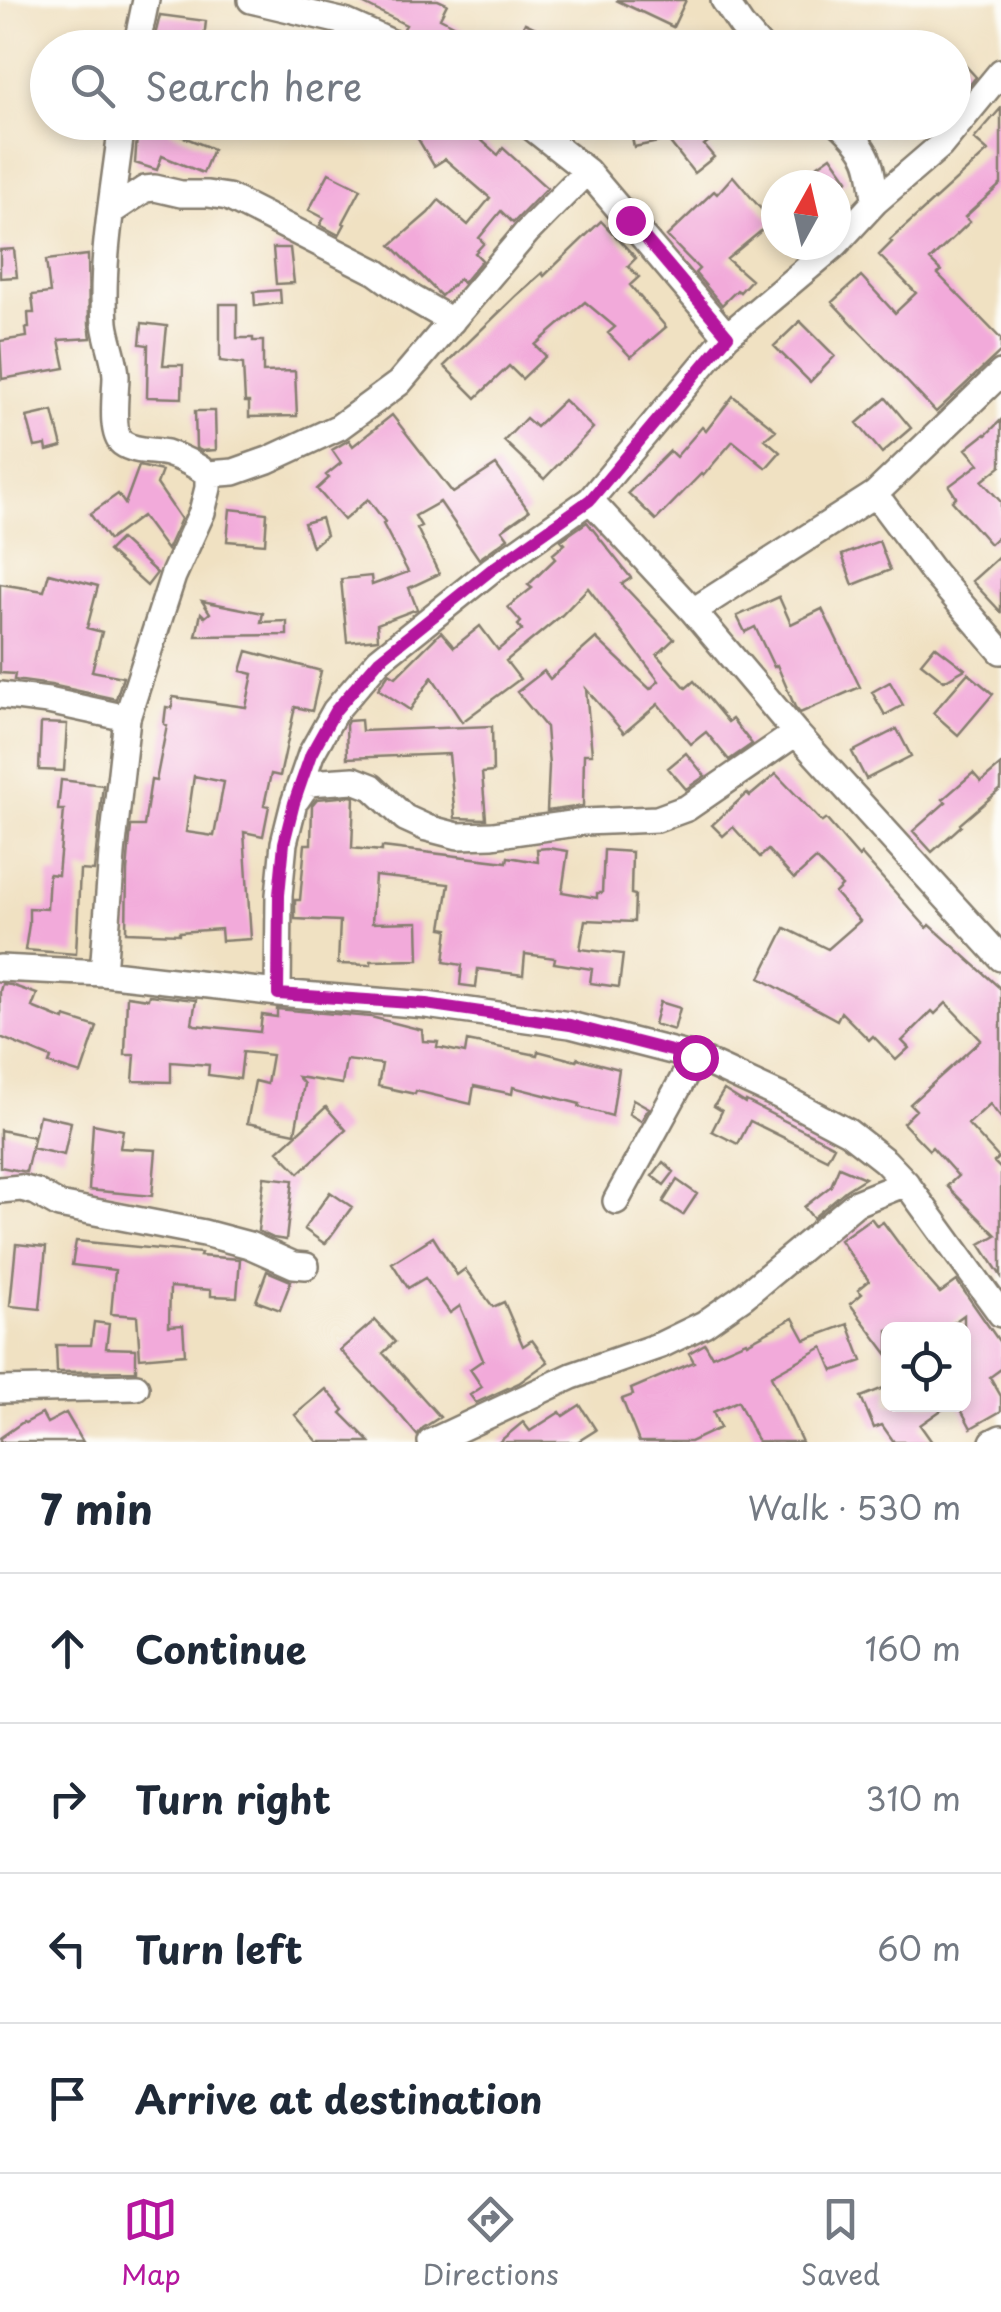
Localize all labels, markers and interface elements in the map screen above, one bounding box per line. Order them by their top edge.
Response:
search box [30,30,971,140]
text: Search here [145,57,362,114]
icon: search [65,58,120,113]
north arrow [761,170,851,260]
route end [608,198,654,244]
route start [673,1035,719,1081]
map controls [881,1322,971,1412]
button: locate [881,1322,971,1412]
text: 7 min [40,1476,153,1539]
text: Walk · 530 m [748,1483,961,1531]
text: Continue [135,1620,306,1677]
icon: ahead [40,1621,95,1676]
text: 160 m [865,1624,961,1672]
text: Turn right [135,1770,331,1827]
icon: right [40,1771,95,1826]
text: 310 m [865,1774,961,1822]
text: Turn left [135,1920,303,1977]
icon: left [40,1921,95,1976]
text: 60 m [877,1924,961,1972]
text: Arrive at destination [135,2070,543,2127]
icon: arrive [40,2071,95,2126]
tab: Map [121,2192,181,2295]
tab: Directions [423,2192,559,2295]
tab: Saved [801,2192,880,2295]

